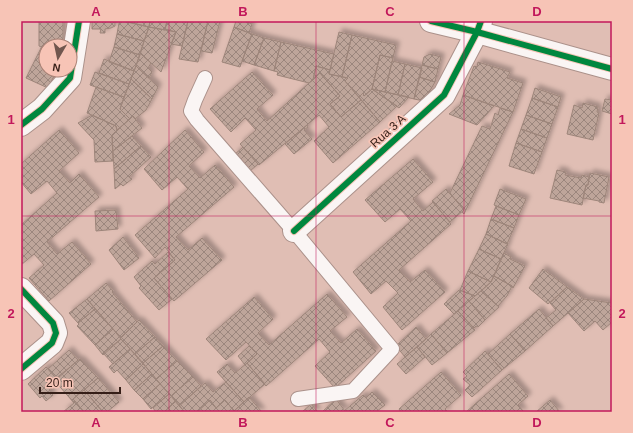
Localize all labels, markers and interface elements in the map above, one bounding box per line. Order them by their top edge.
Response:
text: A [91,4,101,19]
text: B [238,4,248,19]
text: C [385,4,395,19]
text: D [532,4,542,19]
north arrow [38,38,78,78]
text: N [52,61,61,74]
text: 1 [7,112,15,127]
street label: Rua 3 A [367,112,409,150]
text: 1 [618,112,626,127]
text: 2 [7,306,15,321]
text: 2 [618,306,626,321]
scale bar [40,369,120,395]
text: 20 m [46,376,73,390]
text: A [91,415,101,430]
text: B [238,415,248,430]
text: C [385,415,395,430]
text: D [532,415,542,430]

